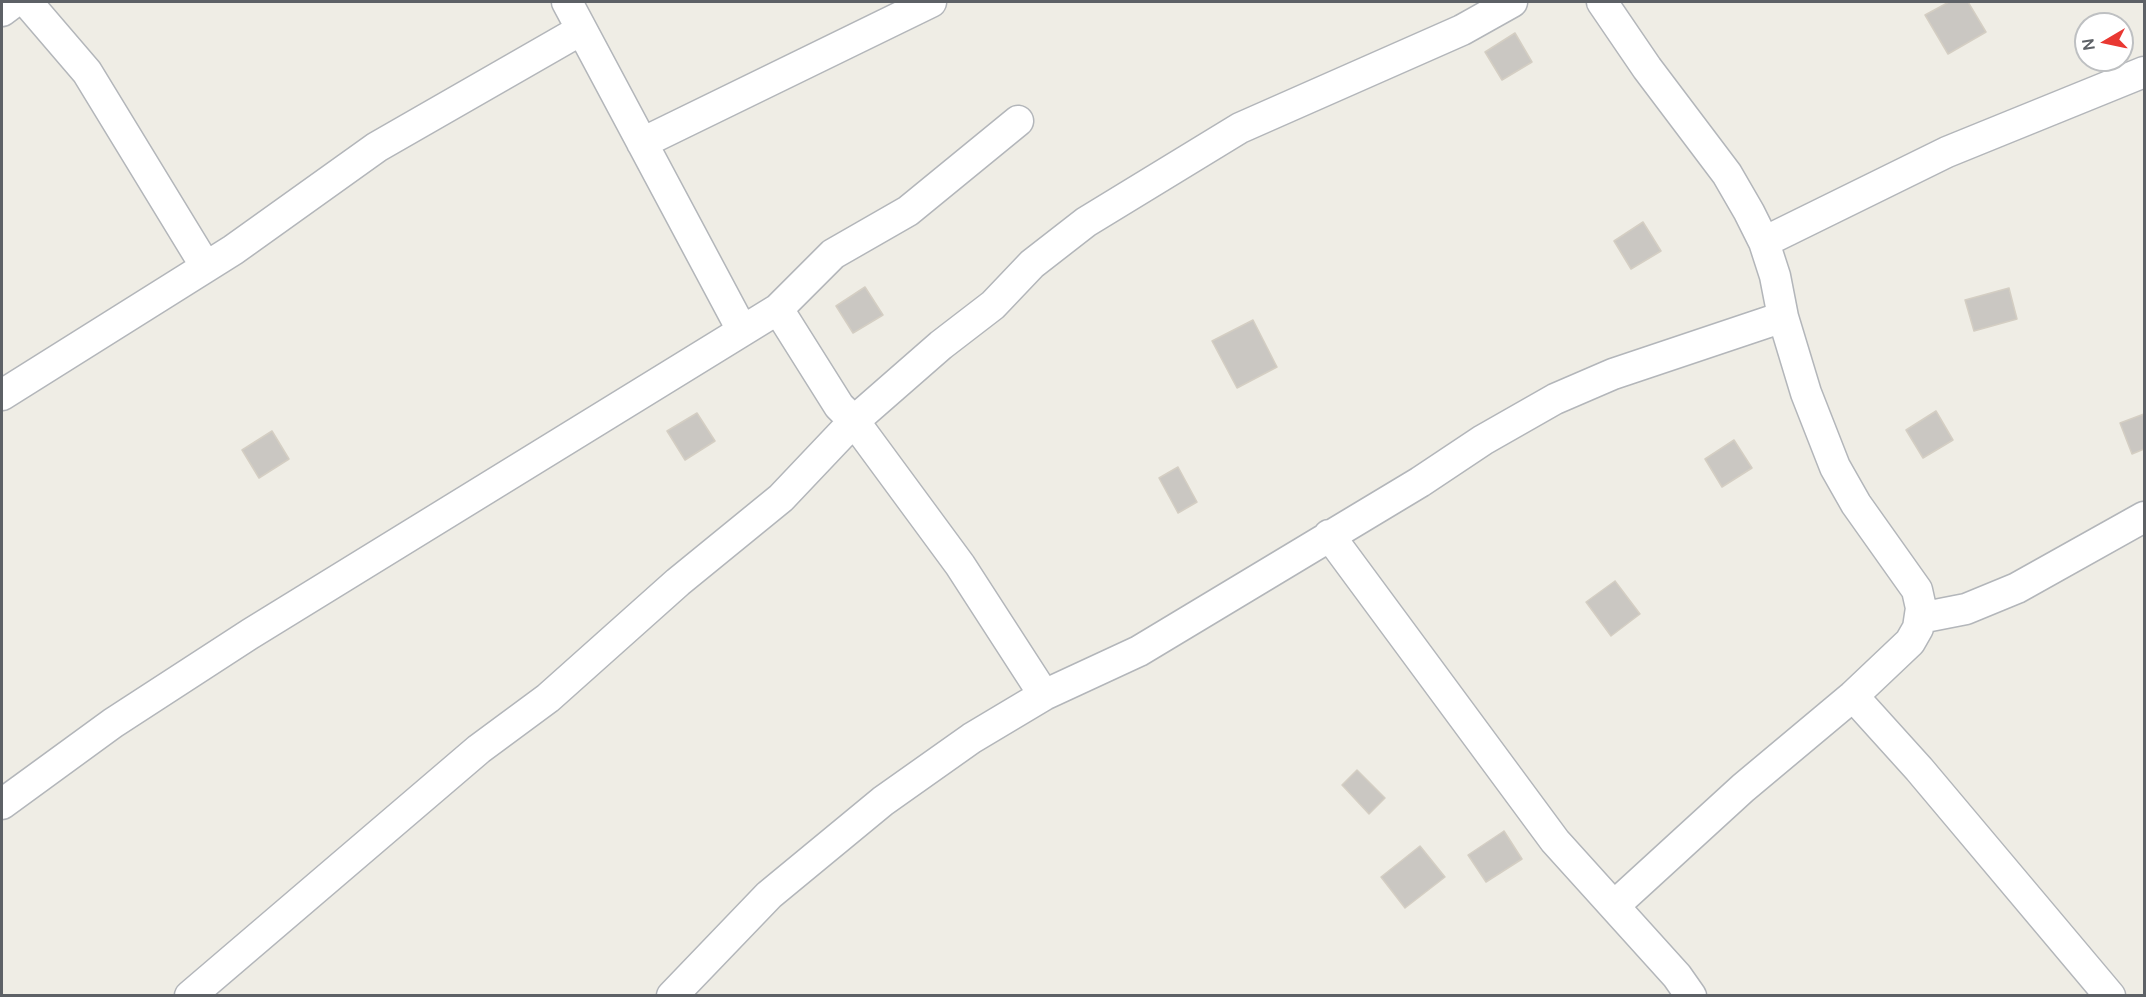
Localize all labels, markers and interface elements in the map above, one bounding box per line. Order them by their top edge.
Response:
north arrow [2074,12,2134,72]
text: N [2076,37,2100,52]

